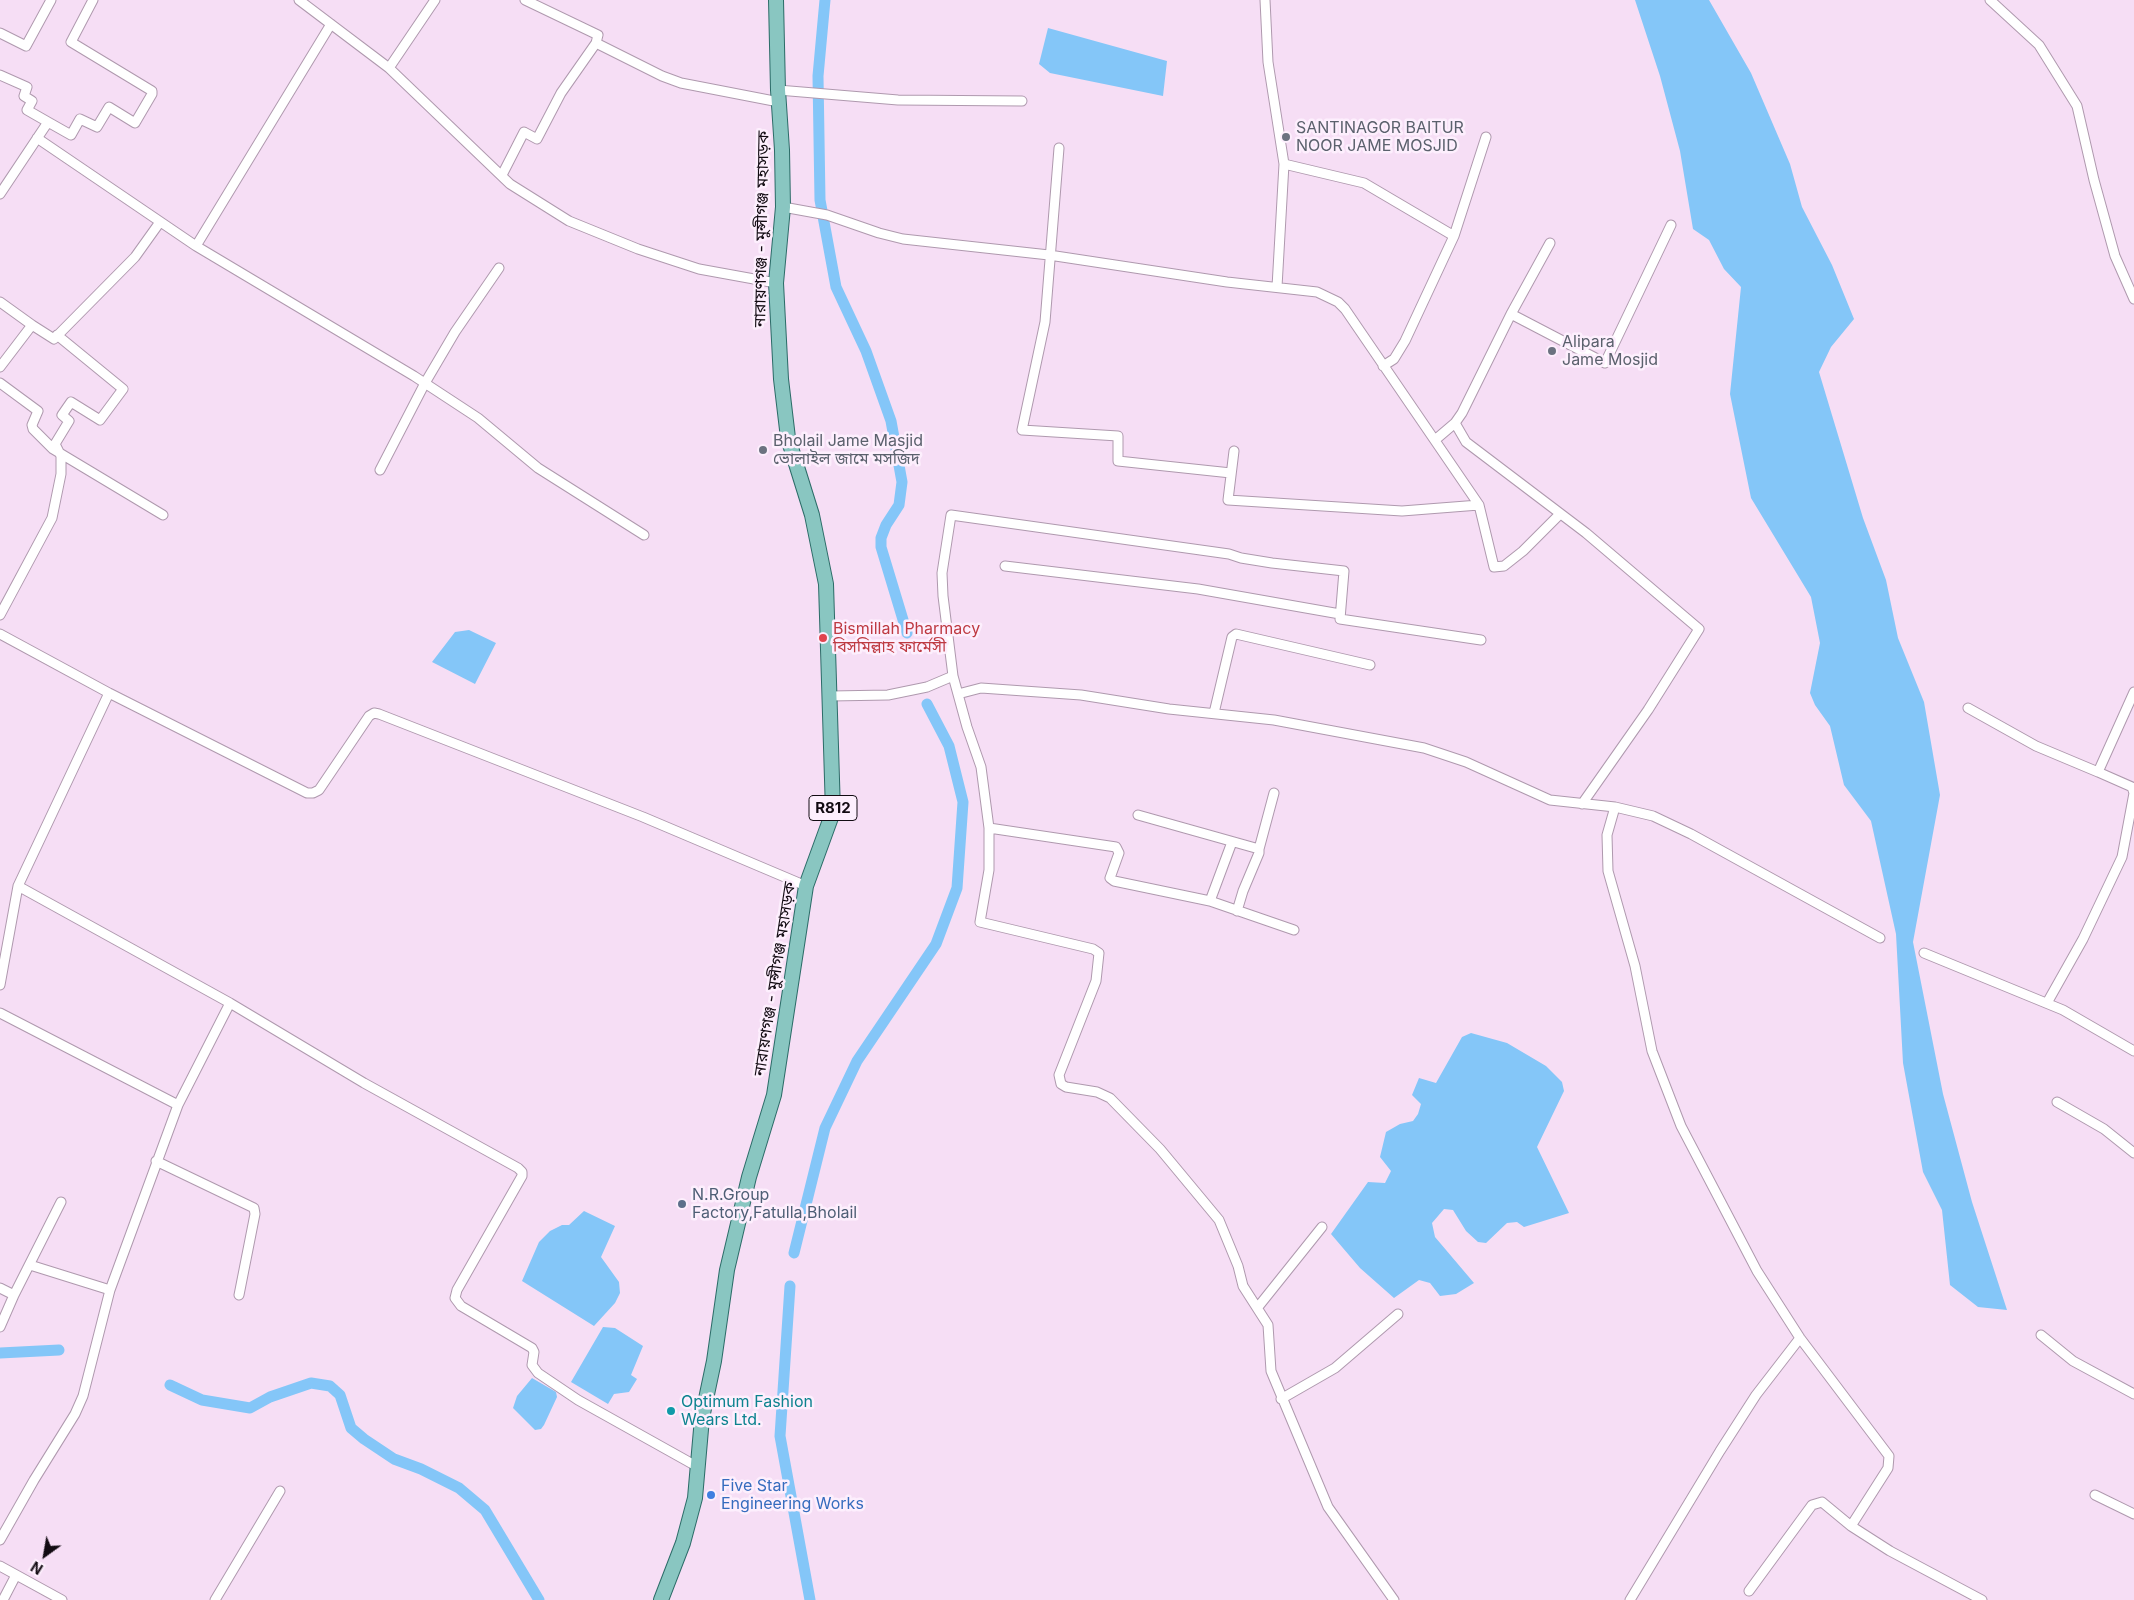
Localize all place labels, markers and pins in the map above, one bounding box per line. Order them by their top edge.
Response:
place label: SANTINAGOR BAITUR NOOR JAME MOSJID [1296,118,1464,156]
marker: SANTINAGOR BAITUR NOOR JAME MOSJID [1280,131,1292,143]
place label: Alipara Jame Mosjid [1562,332,1658,370]
marker: Alipara Jame Mosjid [1546,345,1558,357]
place label: Bholail Jame Masjid ভোলাইল জামে মসজিদ [773,431,923,469]
marker: Bholail Jame Masjid ভোলাইল জামে মসজিদ [757,444,769,456]
place label: Bismillah Pharmacy বিসমিল্লাহ ফার্মেসী [833,619,980,657]
marker: Bismillah Pharmacy বিসমিল্লাহ ফার্মেসী [817,632,829,644]
place label: N.R.Group Factory,Fatulla,Bholail [692,1185,857,1223]
marker: N.R.Group Factory,Fatulla,Bholail [676,1198,688,1210]
place label: Optimum Fashion Wears Ltd. [681,1392,813,1430]
marker: Optimum Fashion Wears Ltd. [665,1405,677,1417]
place label: Five Star Engineering Works [721,1476,864,1514]
marker: Five Star Engineering Works [705,1489,717,1501]

